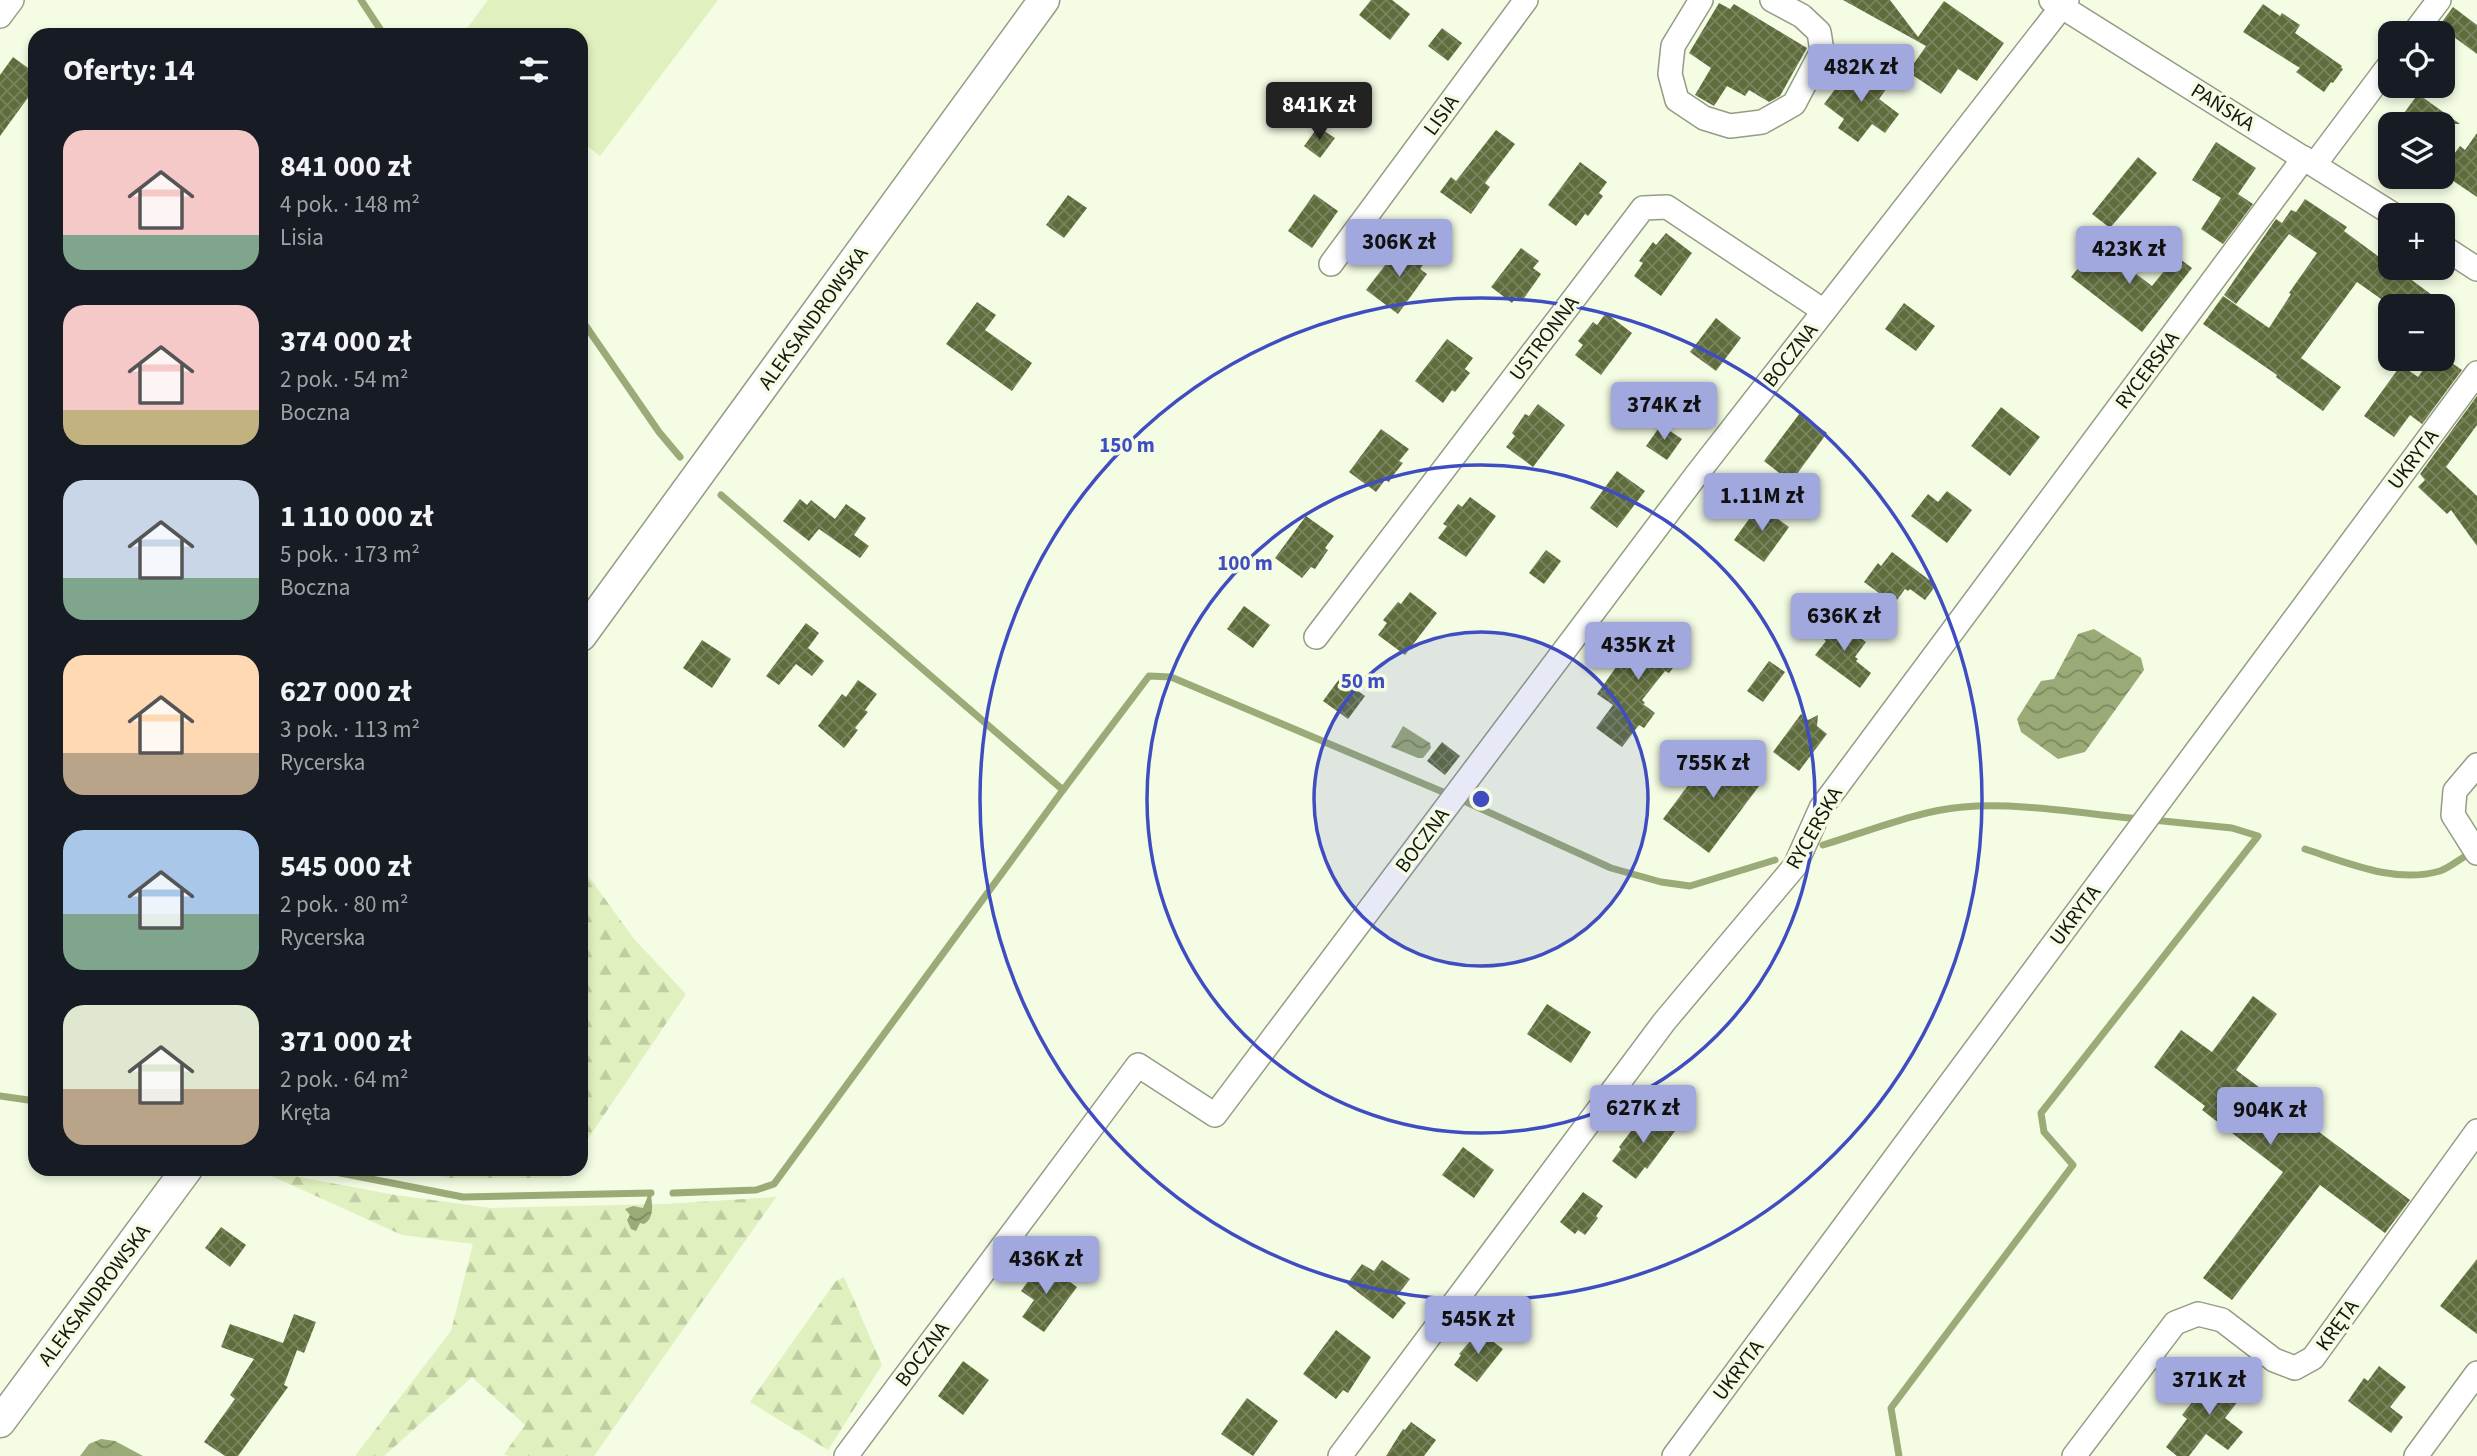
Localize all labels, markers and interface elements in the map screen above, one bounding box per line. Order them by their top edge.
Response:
map controls [2378,21,2455,371]
button: locate [2378,21,2455,98]
pin: 482K zł [1796,44,1926,104]
text: Oferty: 14 [63,49,195,92]
text: 482K zł [1824,50,1898,83]
icon: filters [515,51,553,89]
street label: PAŃSKA [2185,76,2261,139]
pin: 841K zł [1254,82,1384,142]
text: 841K zł [1282,88,1356,121]
street label: LISIA [1416,88,1466,142]
button: layers [2378,112,2455,189]
text: 841 000 zł [280,145,412,188]
icon: home [119,158,203,242]
text: 4 pok. · 148 m² [280,188,420,221]
button: + [2378,203,2455,280]
pin: 306K zł [1334,219,1464,279]
text: Lisia [280,221,324,254]
text: 306K zł [1362,225,1436,258]
pin: 423K zł [2064,226,2194,286]
text: 423K zł [2092,232,2166,265]
street label: ALEKSANDROWSKA [751,240,876,396]
street label: USTRONNA [1502,289,1586,387]
button: − [2378,294,2455,371]
street label: BOCZNA [1755,316,1825,394]
text: 374 000 zł [280,320,412,363]
street label: RYCERSKA [2108,324,2187,415]
icon: home [119,333,203,417]
text: 2 pok. · 54 m² [280,363,409,396]
pin: 374K zł [1599,382,1729,442]
text: 374K zł [1627,388,1701,421]
text: Boczna [280,396,350,429]
street label: UKRYTA [2380,422,2446,496]
text: 150 m [1099,430,1155,460]
pin: 1.11M zł [1690,474,1834,533]
text: 1.11M zł [1720,479,1804,512]
text: 1 110 000 zł [280,495,433,538]
icon: home [119,508,203,592]
text: 5 pok. · 173 m² [280,538,420,571]
text: 100 m [1217,548,1273,578]
text: Boczna [280,571,350,604]
pin: 636K zł [1779,594,1909,653]
text: 636K zł [1807,599,1881,632]
pin: 435K zł [1573,622,1703,682]
text: 435K zł [1601,628,1675,661]
text: 50 m [1341,666,1385,696]
text: 627 000 zł [280,670,412,713]
icon: home [119,683,203,767]
text: 3 pok. · 113 m² [280,713,420,746]
pin: 755K zł [1648,740,1778,800]
text: Rycerska [280,746,365,779]
text: 755K zł [1676,746,1750,779]
street label: RYCERSKA [1778,781,1850,875]
centre of rings [1469,787,1493,811]
street label: BOCZNA [1388,801,1457,879]
text: 545 000 zł [280,845,412,888]
icon: home [119,858,203,942]
street label: UKRYTA [2042,878,2108,952]
text: 2 pok. · 80 m² [280,888,409,921]
text: Rycerska [280,921,365,954]
text: 371 000 zł [280,1020,412,1063]
icon: home [119,1033,203,1117]
text: 2 pok. · 64 m² [280,1063,409,1096]
pin: 627K zł [1578,1086,1708,1145]
pin: 904K zł [2205,1088,2335,1147]
text: 627K zł [1606,1091,1680,1124]
text: 904K zł [2233,1093,2307,1126]
text: Kręta [280,1096,331,1129]
street label: ALEKSANDROWSKA [31,1217,158,1372]
pin: 436K zł [981,1236,1111,1296]
text: 436K zł [1009,1242,1083,1275]
street label: KRĘTA [2308,1293,2366,1357]
pin: 545K zł [1413,1296,1543,1356]
text: 545K zł [1441,1302,1515,1335]
street label: BOCZNA [888,1315,957,1393]
street label: UKRYTA [1705,1333,1771,1407]
pin: 371K zł [2144,1358,2274,1417]
text: 371K zł [2172,1363,2246,1396]

